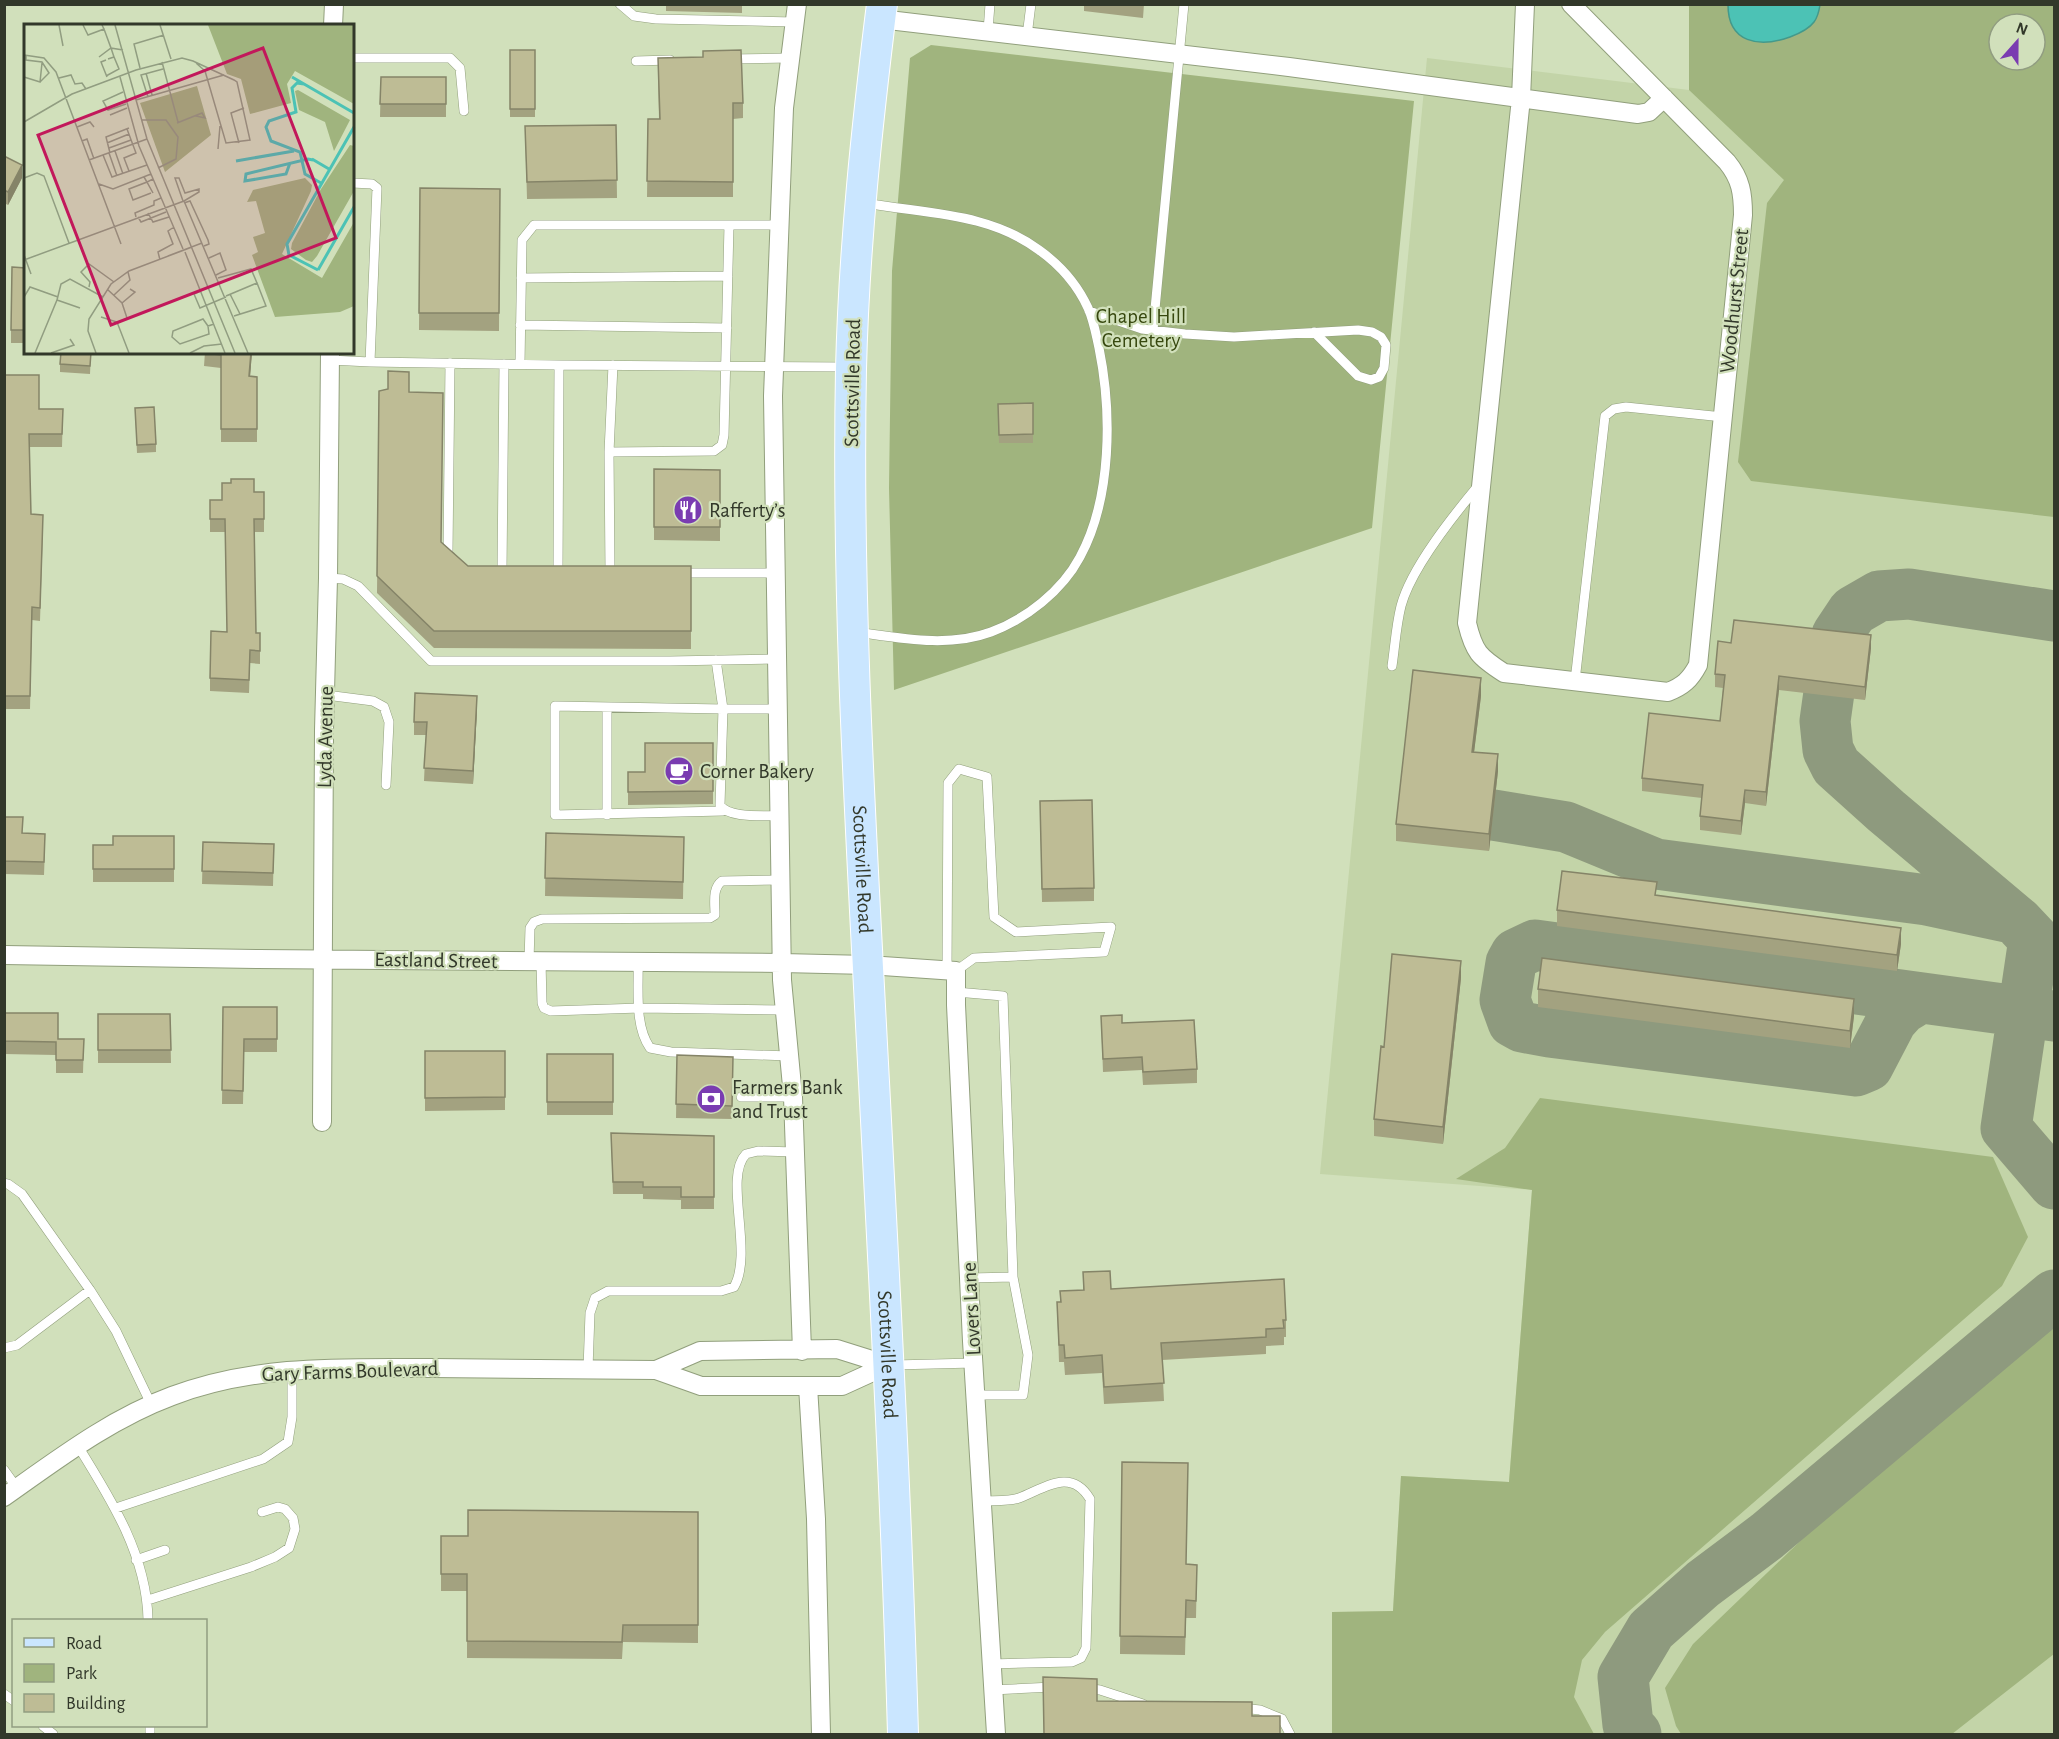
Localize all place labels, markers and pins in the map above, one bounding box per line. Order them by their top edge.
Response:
restaurant icon: Rafferty’s [672,494,704,526]
place label: Rafferty’s [709,500,785,521]
cafe icon: Corner Bakery [663,755,695,787]
place label: Corner Bakery [700,761,814,782]
place label: Farmers Bank and Trust [732,1077,843,1122]
bank icon: Farmers Bank and Trust [695,1083,727,1115]

